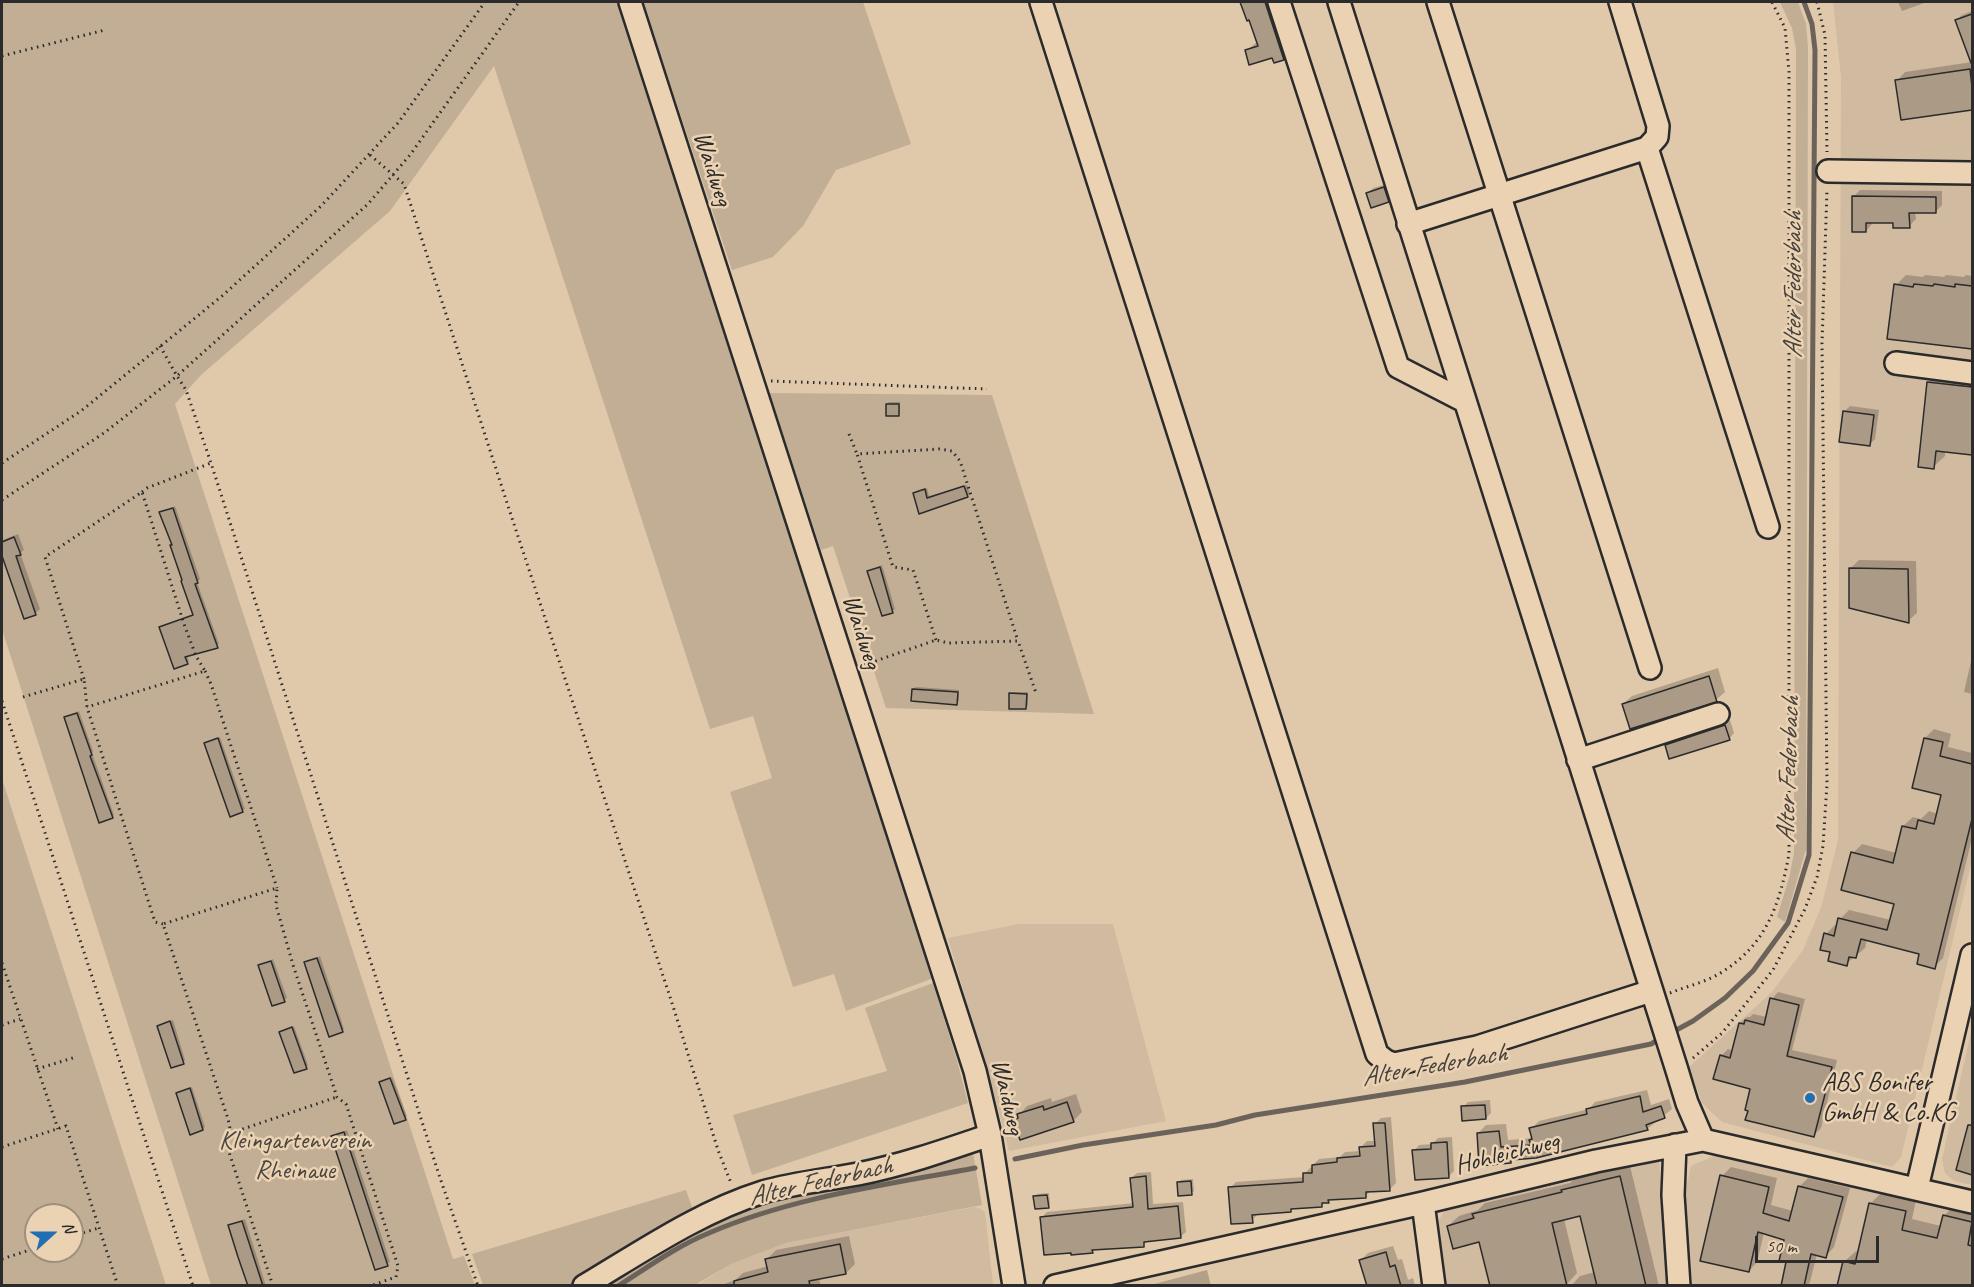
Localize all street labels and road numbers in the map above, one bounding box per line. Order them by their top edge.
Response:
street label: Waidweg [685,128,739,210]
street label: Waidweg [834,591,888,673]
street label: Waidweg [983,1056,1031,1138]
street label: Hohleichweg [1452,1126,1562,1182]

